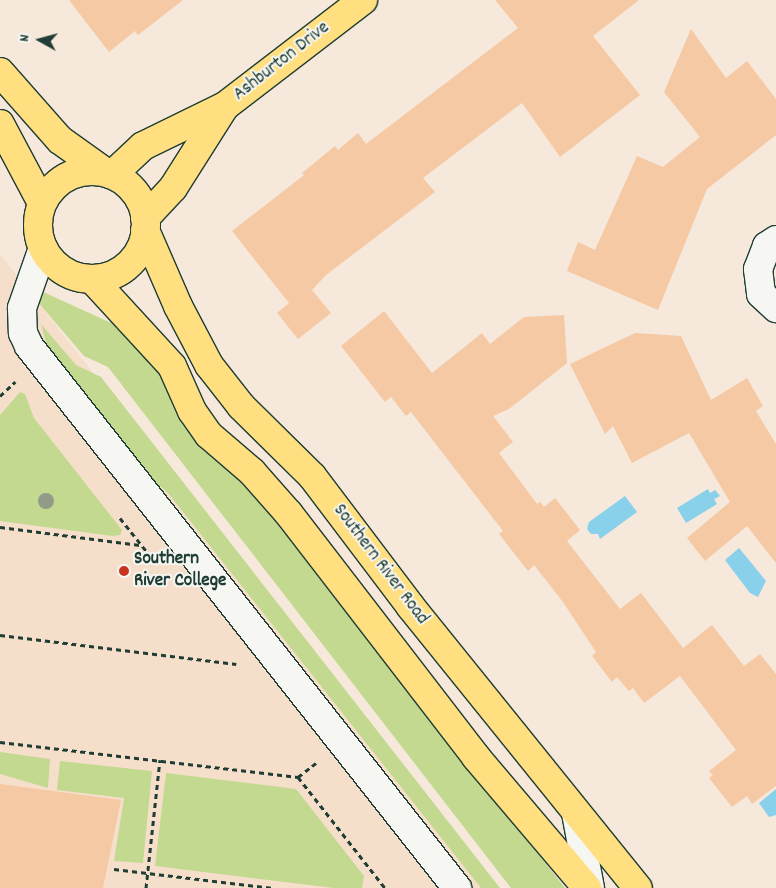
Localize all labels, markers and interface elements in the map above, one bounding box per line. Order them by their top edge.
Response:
north arrow [15,15,65,65]
street label: Ashburton Drive [229,17,335,107]
text: N [15,34,35,43]
street label: Southern River Road [327,500,433,630]
place label: Southern River College [134,549,226,593]
marker: Southern River College [118,565,130,577]

